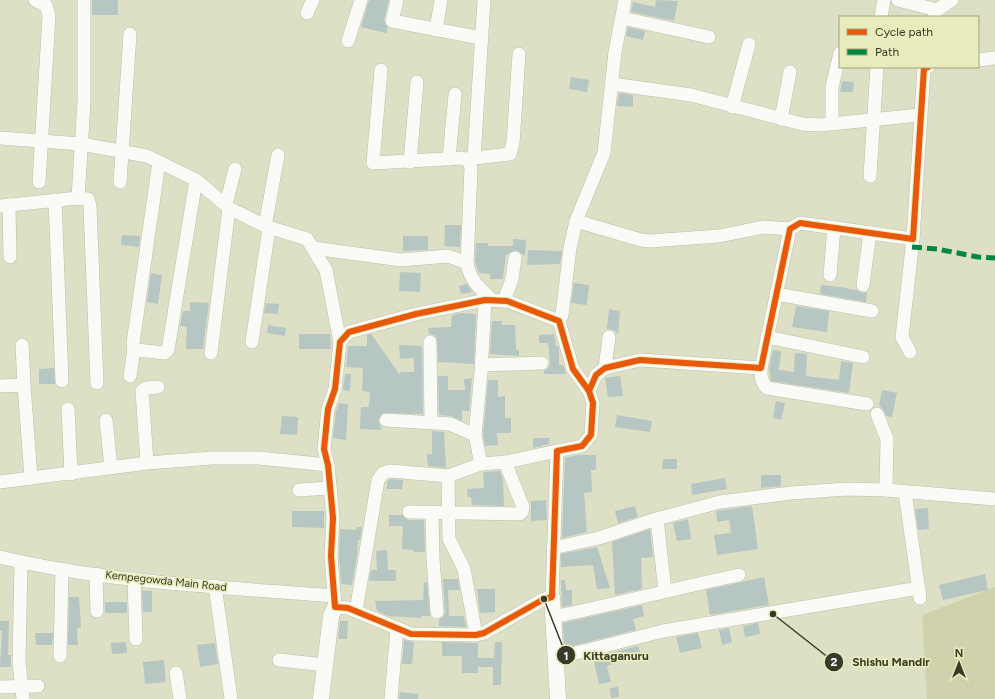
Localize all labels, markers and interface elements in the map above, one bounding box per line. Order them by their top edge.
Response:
legend [839,16,979,68]
text: Cycle path [875,25,933,39]
text: Path [875,45,899,59]
street label: Kempegowda Main Road [105,568,227,594]
callout: Kittaganuru [556,643,657,667]
north arrow [939,643,979,683]
text: N [955,647,963,660]
text: 1 [563,649,569,663]
text: Kittaganuru [583,649,649,663]
callout: Shishu Mandir [824,650,938,674]
text: 2 [831,655,838,669]
text: Shishu Mandir [852,655,930,669]

